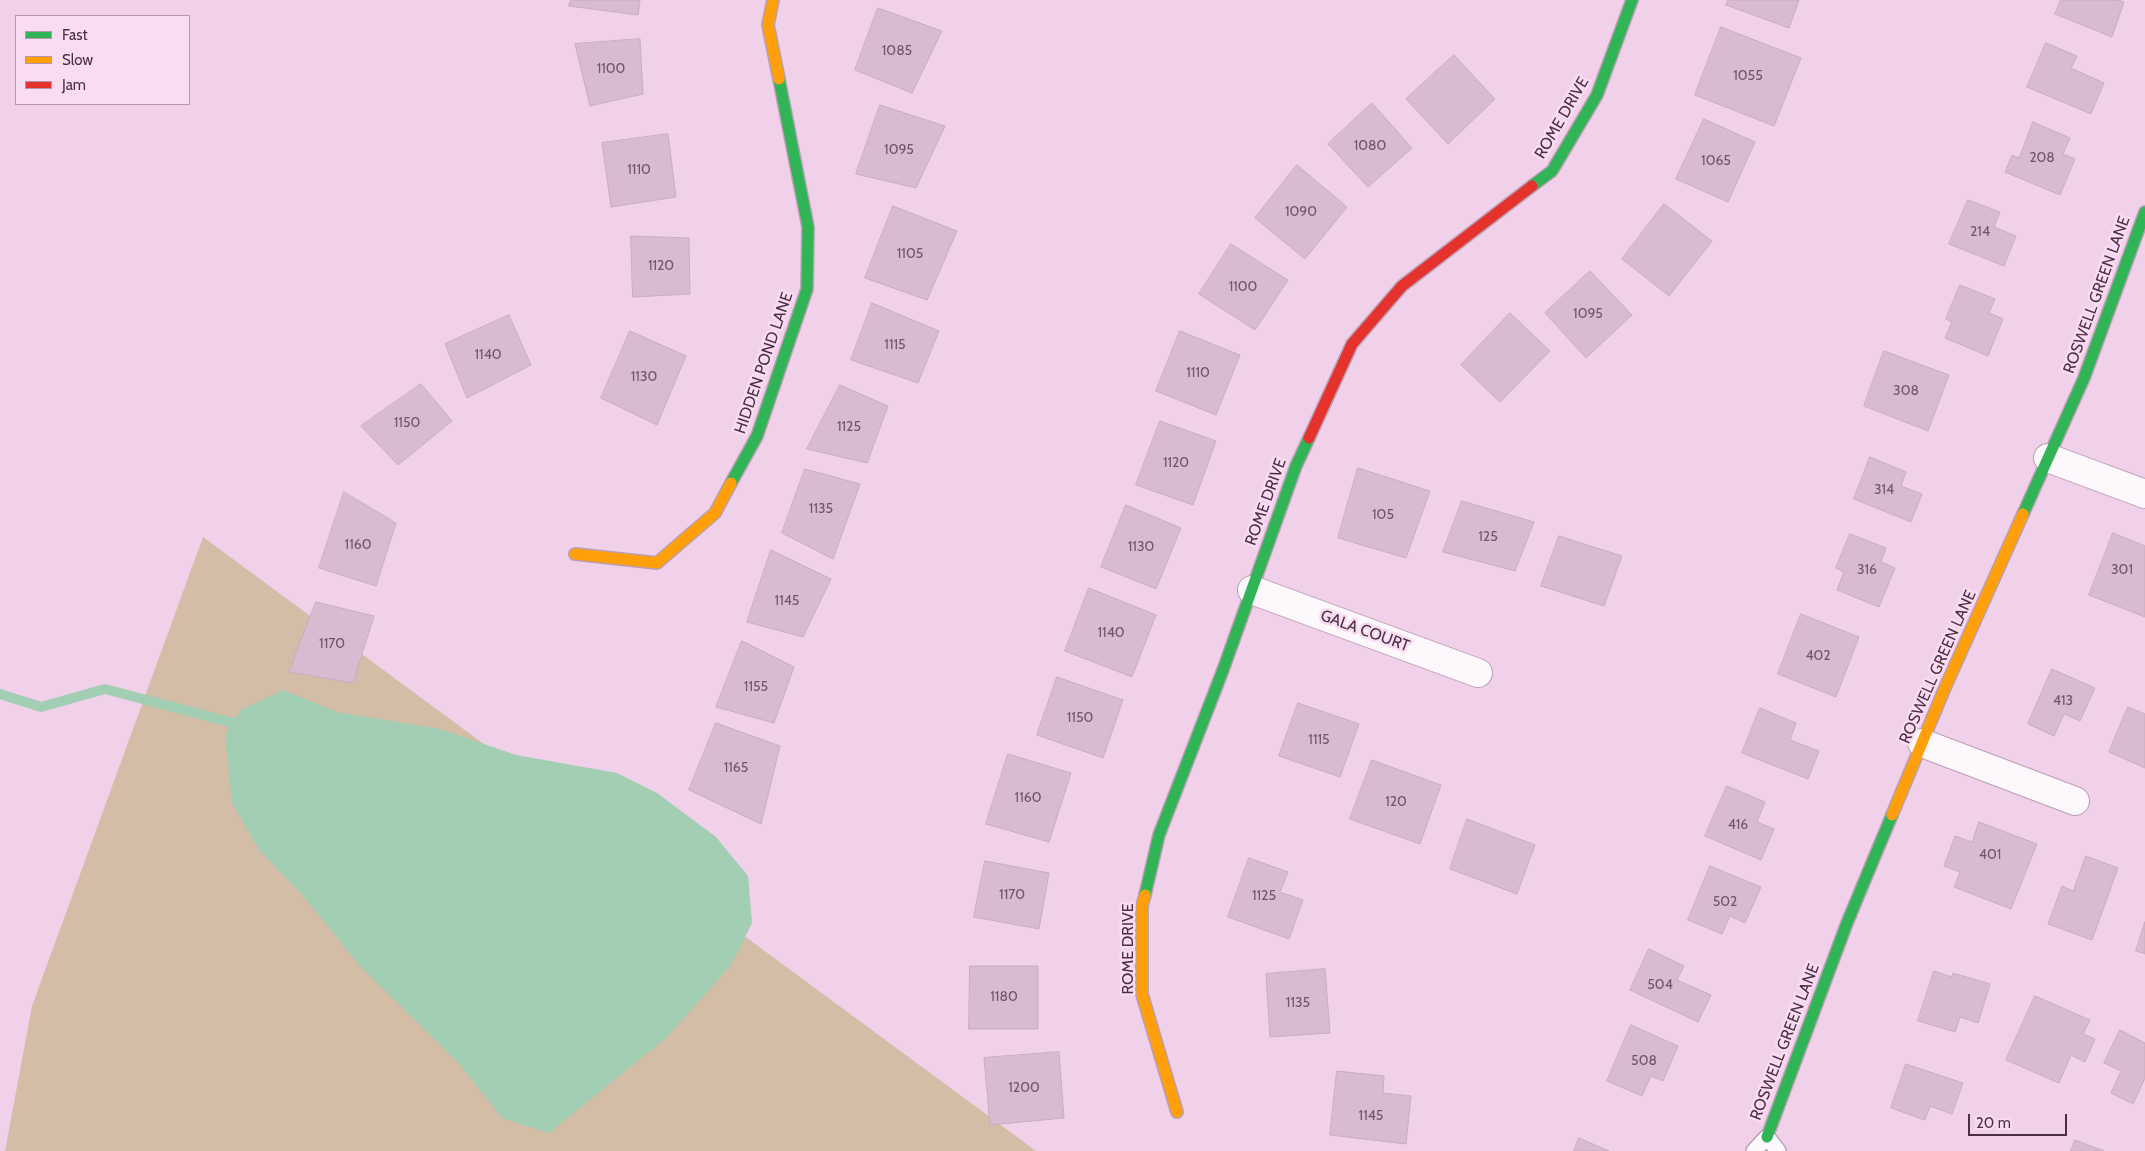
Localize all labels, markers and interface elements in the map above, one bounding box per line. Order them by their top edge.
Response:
legend [15,15,190,105]
text: Fast [62,26,87,44]
house number: 1085 [882,43,912,59]
text: Slow [62,51,93,69]
house number: 1100 [597,61,625,77]
house number: 1055 [1733,68,1763,84]
street label: ROME DRIVE [1531,74,1593,162]
text: Jam [62,76,86,94]
house number: 1080 [1354,138,1386,154]
house number: 1095 [884,142,914,158]
house number: 208 [2029,150,2055,166]
house number: 1065 [1701,153,1731,169]
house number: 1110 [627,162,651,178]
house number: 1090 [1285,204,1317,220]
street label: ROSWELL GREEN LANE [2060,214,2134,376]
house number: 214 [1970,224,1990,240]
house number: 1105 [897,246,923,262]
house number: 1120 [648,258,674,274]
house number: 1100 [1229,279,1257,295]
street label: HIDDEN POND LANE [731,290,797,436]
house number: 1095 [1573,306,1603,322]
house number: 1115 [884,337,906,353]
house number: 1140 [475,347,501,363]
house number: 1110 [1186,365,1210,381]
house number: 1130 [631,369,657,385]
house number: 308 [1893,383,1919,399]
house number: 1150 [394,415,420,431]
house number: 1125 [837,419,861,435]
house number: 1120 [1163,455,1189,471]
street label: ROME DRIVE [1241,456,1291,548]
house number: 314 [1874,482,1894,498]
house number: 1135 [809,501,833,517]
house number: 105 [1372,507,1394,523]
house number: 125 [1478,529,1498,545]
house number: 1160 [345,537,371,553]
house number: 1130 [1128,539,1154,555]
house number: 316 [1857,562,1877,578]
house number: 301 [2111,562,2133,578]
street label: ROSWELL GREEN LANE [1895,587,1981,747]
house number: 1145 [775,593,799,609]
street label: GALA COURT [1318,606,1412,656]
house number: 1140 [1098,625,1124,641]
house number: 1170 [319,636,345,652]
house number: 402 [1805,648,1831,664]
house number: 1155 [744,679,768,695]
house number: 413 [2053,693,2073,709]
house number: 1150 [1067,710,1093,726]
house number: 1115 [1308,732,1330,748]
house number: 1165 [724,760,748,776]
house number: 1160 [1015,790,1041,806]
house number: 120 [1385,794,1407,810]
house number: 416 [1728,817,1748,833]
house number: 401 [1979,847,2001,863]
house number: 1170 [999,887,1025,903]
house number: 1125 [1252,888,1276,904]
house number: 502 [1713,894,1737,910]
street label: ROME DRIVE [1118,903,1138,995]
street label: ROSWELL GREEN LANE [1746,961,1824,1123]
house number: 504 [1647,977,1673,993]
house number: 1180 [990,989,1018,1005]
house number: 1135 [1286,995,1310,1011]
house number: 508 [1631,1053,1657,1069]
house number: 1200 [1008,1080,1040,1096]
scale bar [1970,1104,2069,1136]
house number: 1145 [1359,1108,1383,1124]
text: 20 m [1976,1114,2011,1132]

